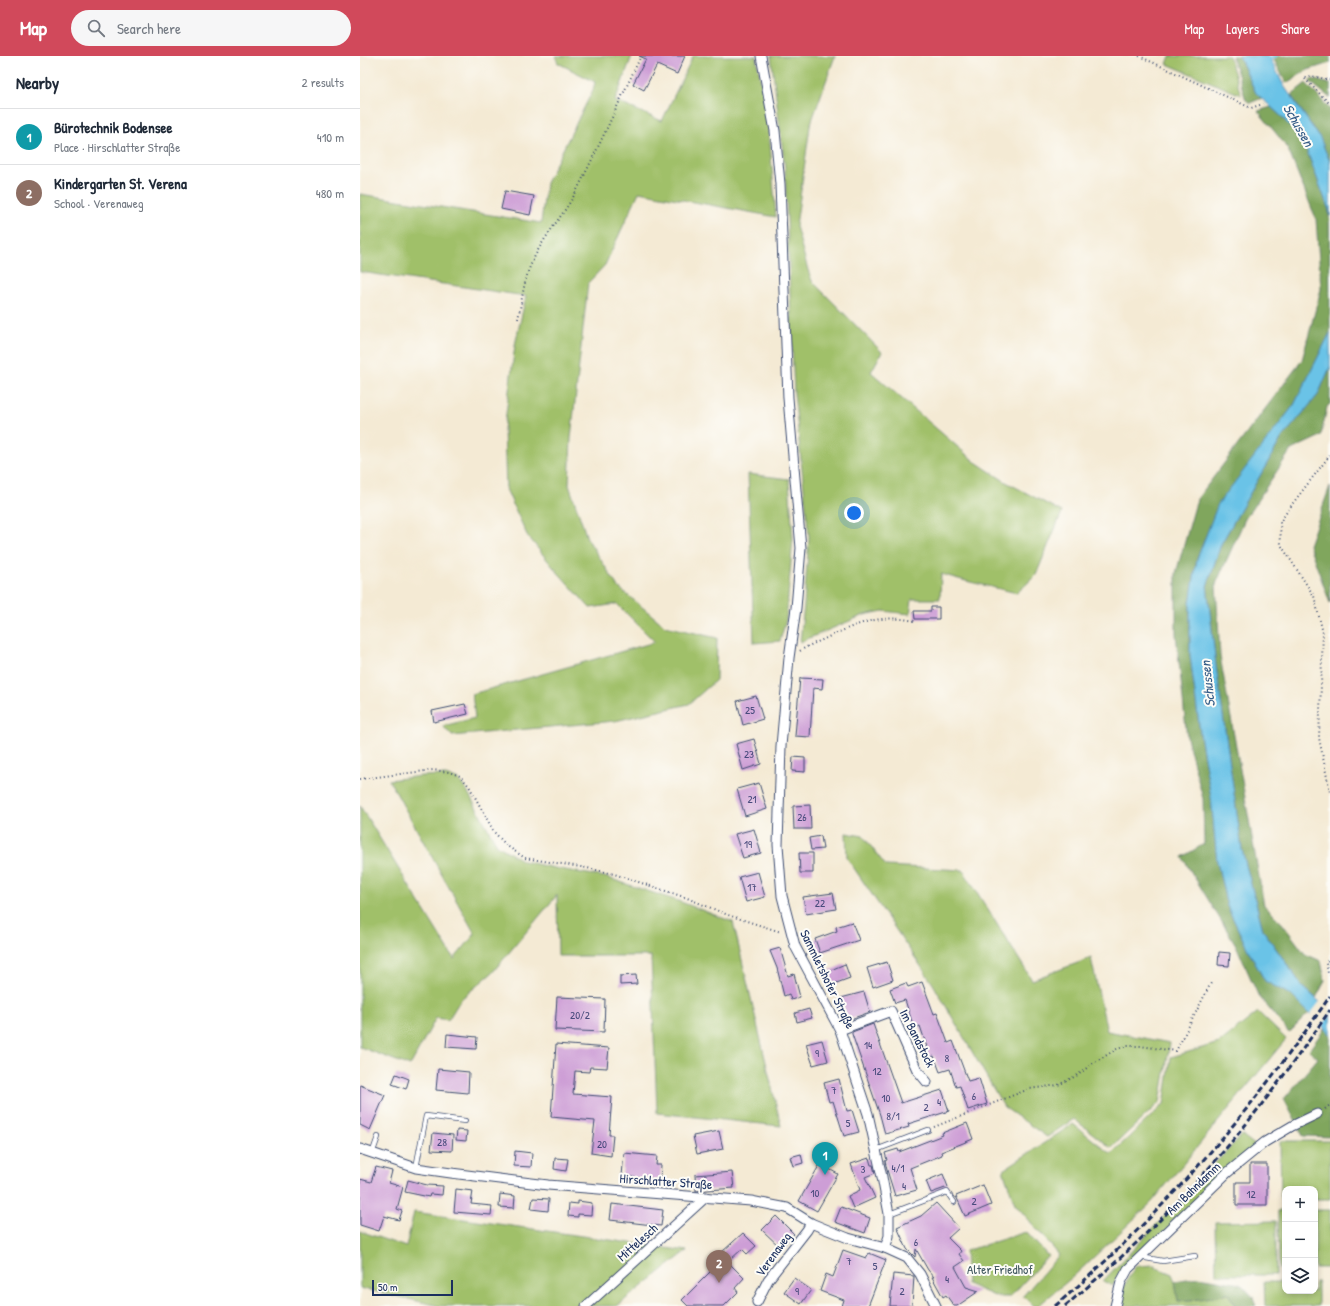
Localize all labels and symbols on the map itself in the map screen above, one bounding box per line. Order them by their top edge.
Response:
water label: Schussen [1279,100,1320,151]
your location [844,503,864,523]
water label: Schussen [1195,658,1219,708]
house number: 25 [745,703,755,717]
house number: 23 [744,747,754,761]
house number: 21 [747,792,757,806]
house number: 26 [797,810,807,824]
house number: 19 [744,837,752,851]
house number: 17 [747,880,757,894]
house number: 22 [815,896,825,910]
street label: Sammletshofer Straße [796,927,860,1031]
street label: Im Bandstock [896,1006,941,1071]
house number: 20/2 [570,1008,590,1022]
house number: 14 [864,1038,872,1052]
house number: 9 [815,1046,819,1060]
house number: 8 [945,1051,950,1065]
house number: 12 [872,1064,882,1078]
house number: 7 [831,1083,837,1097]
house number: 6 [972,1089,977,1103]
house number: 10 [882,1091,891,1105]
house number: 4 [937,1095,941,1109]
house number: 2 [923,1100,929,1114]
house number: 8/1 [886,1109,900,1123]
house number: 5 [846,1116,851,1130]
house number: 28 [437,1135,447,1149]
house number: 20 [597,1137,607,1151]
pin: 1 [812,1142,838,1175]
street label: Am Bahndamm [1162,1157,1224,1218]
house number: 4/1 [892,1161,904,1175]
house number: 3 [861,1162,866,1176]
street label: Hirschlatter Straße [619,1169,713,1193]
house number: 4 [902,1179,906,1193]
house number: 10 [811,1186,820,1200]
house number: 12 [1246,1187,1256,1201]
house number: 2 [971,1194,977,1208]
street label: Mittelesch [613,1219,662,1265]
street label: Verenaweg [751,1228,795,1280]
house number: 6 [914,1235,919,1249]
pin: 2 [706,1250,732,1283]
house number: 7 [846,1254,852,1268]
house number: 5 [873,1259,878,1273]
park label: Alter Friedhof [967,1260,1033,1278]
house number: 4 [945,1272,949,1286]
scale bar [372,1278,453,1297]
house number: 9 [795,1284,799,1298]
house number: 2 [899,1284,905,1298]

